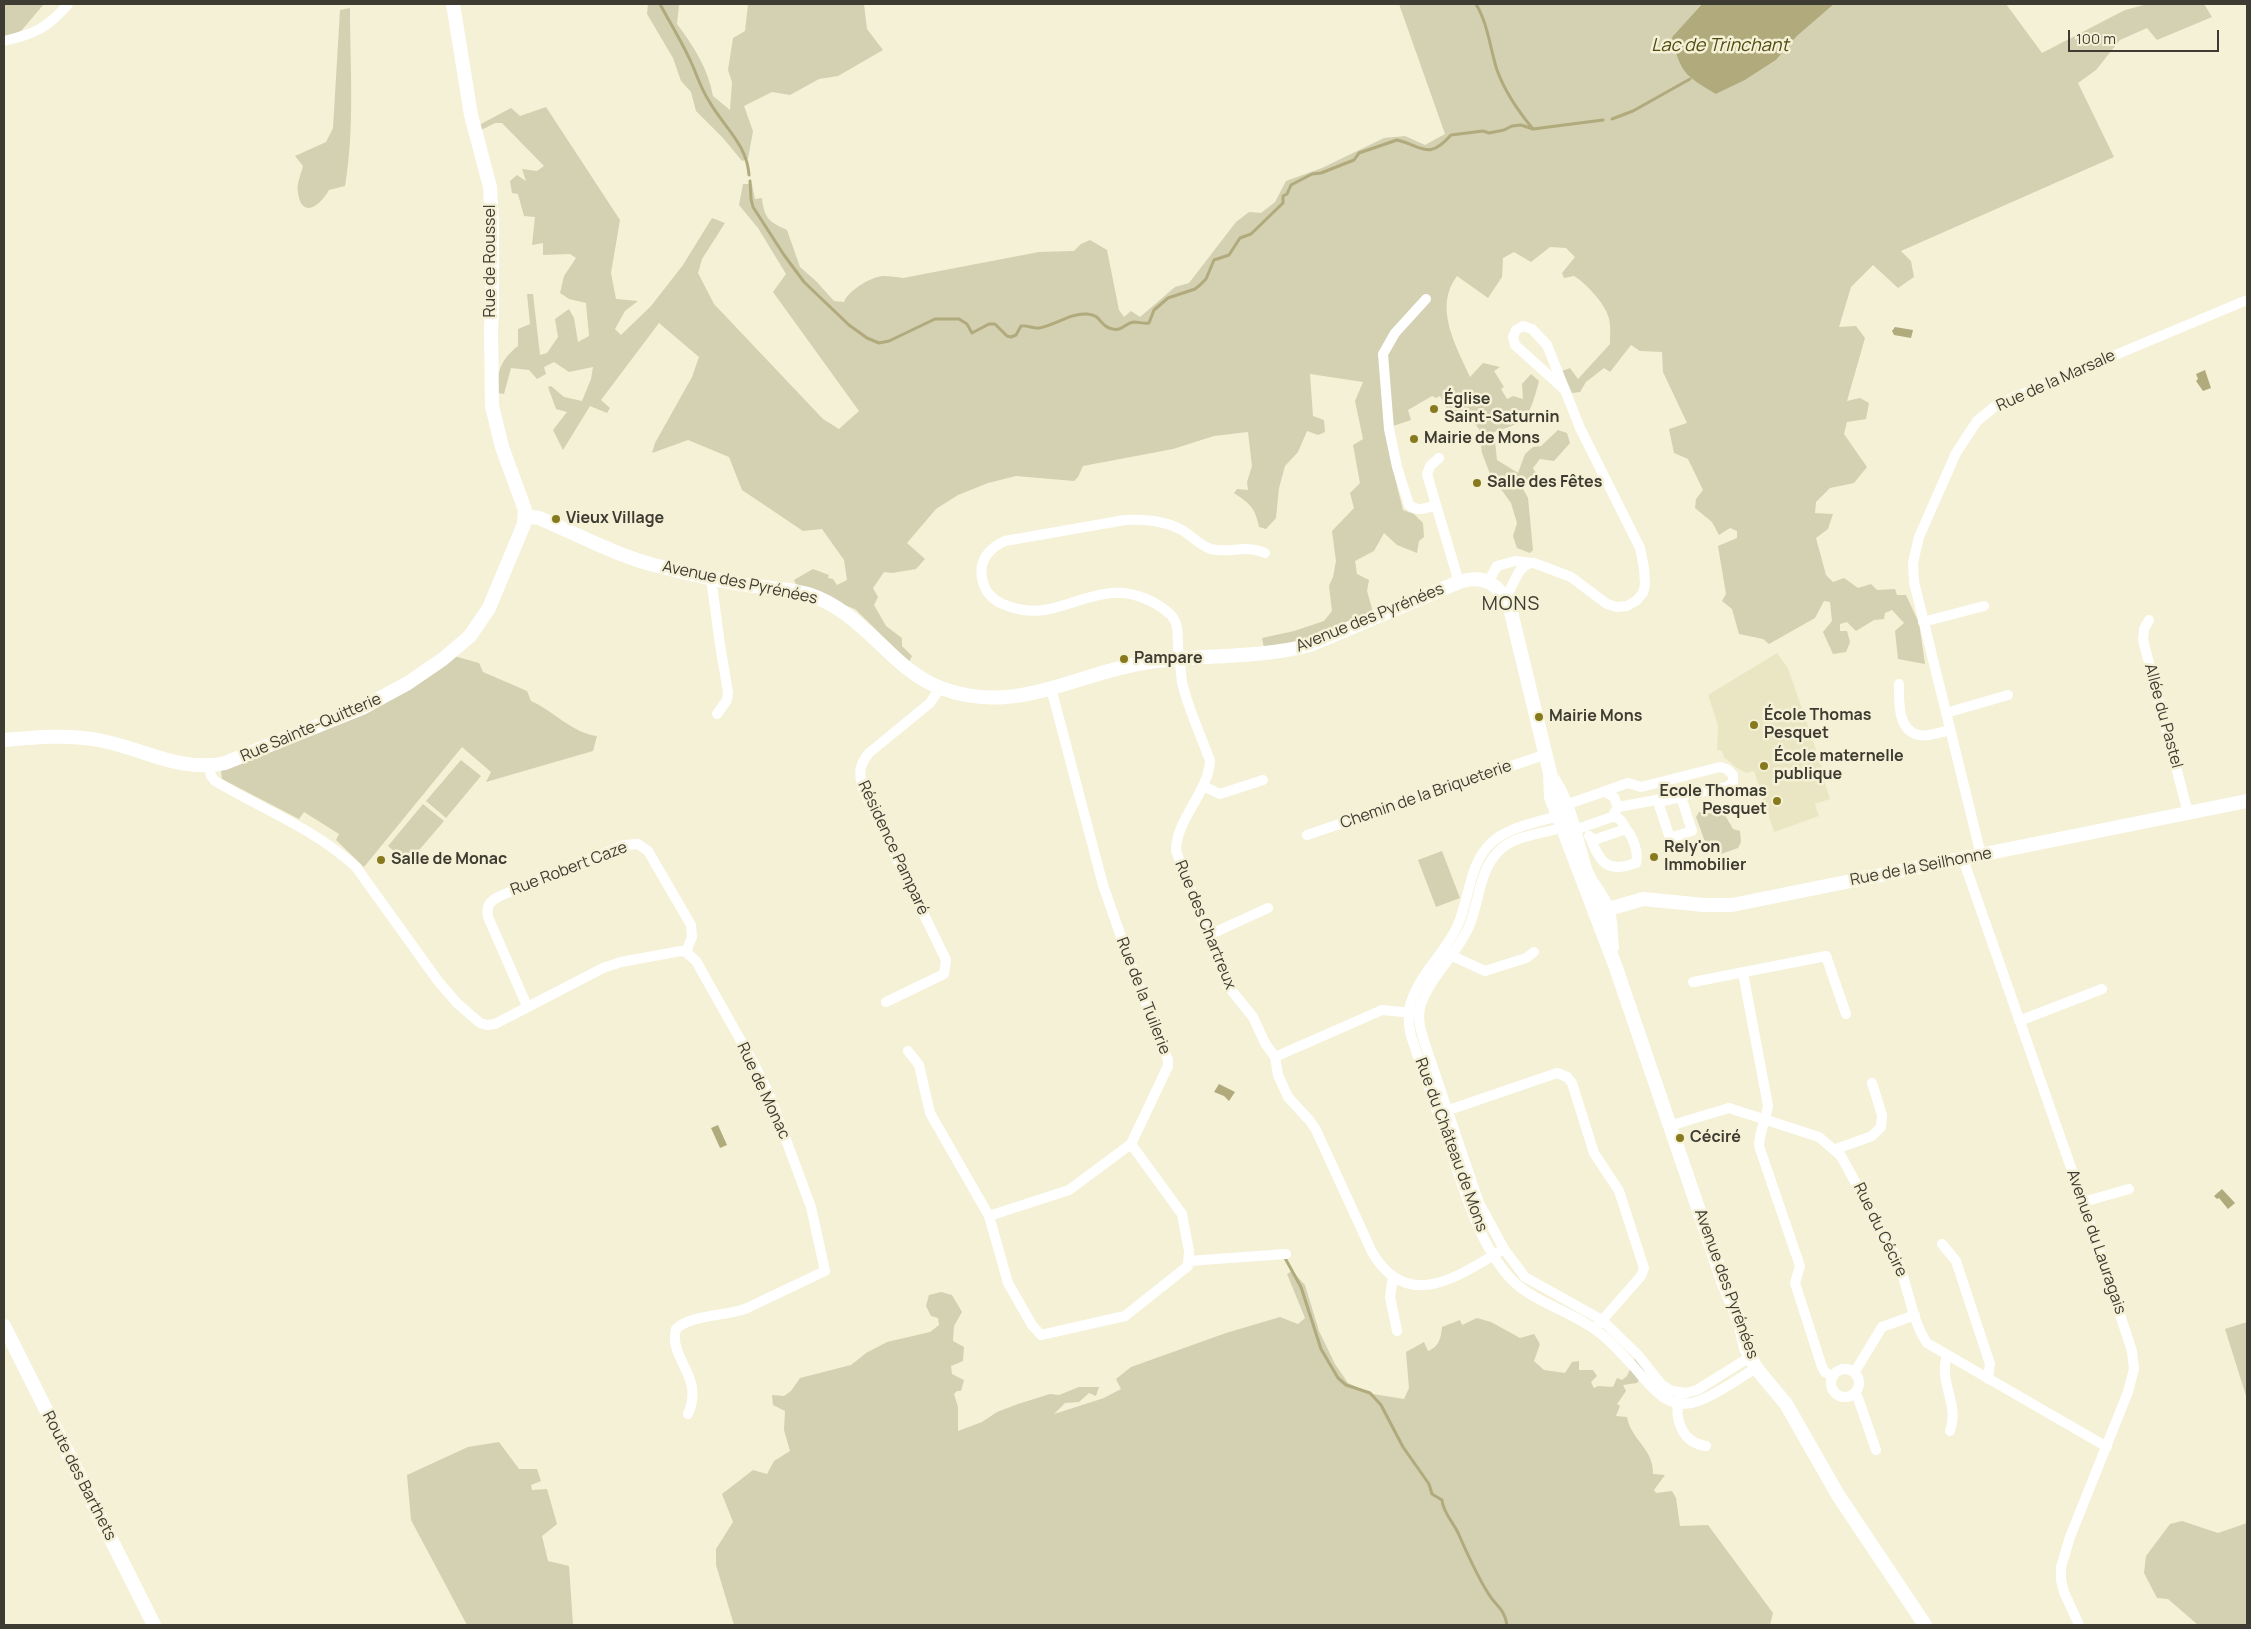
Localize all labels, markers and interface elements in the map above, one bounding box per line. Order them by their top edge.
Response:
scale bar [2071,20,2222,52]
text: 100 m [2076,28,2116,49]
water label: Lac de Trinchant [1651,35,1789,57]
street label: Rue de Roussel [481,204,501,318]
street label: Rue de la Marsale [1994,346,2118,416]
place label: Église Saint-Saturnin [1444,390,1559,428]
marker: Église Saint-Saturnin [1428,403,1440,415]
place label: Mairie de Mons [1424,429,1540,449]
marker: Mairie de Mons [1408,433,1420,445]
place label: Salle des Fêtes [1487,473,1602,493]
marker: Salle des Fêtes [1471,477,1483,489]
place label: Vieux Village [566,509,664,529]
marker: Vieux Village [550,513,562,525]
street label: Avenue des Pyrénées [661,557,819,609]
street label: Avenue des Pyrénées [1293,580,1447,656]
district label: MONS [1481,594,1541,616]
place label: Pampare [1134,649,1203,669]
marker: Pampare [1118,653,1130,665]
street label: Allée du Pastel [2140,662,2186,770]
street label: Rue Sainte-Quitterie [238,690,384,766]
place label: École Thomas Pesquet [1764,706,1871,744]
place label: Mairie Mons [1549,707,1642,727]
marker: Mairie Mons [1533,711,1545,723]
marker: École Thomas Pesquet [1748,719,1760,731]
place label: École maternelle publique [1774,747,1904,785]
street label: Chemin de la Briqueterie [1338,757,1514,833]
marker: École maternelle publique [1758,760,1770,772]
street label: Résidence Pamparé [853,778,933,918]
place label: Ecole Thomas Pesquet [1660,782,1767,820]
marker: Ecole Thomas Pesquet [1771,795,1783,807]
street label: Rue Robert Caze [508,838,630,900]
place label: Rely'on Immobilier [1664,838,1746,876]
street label: Rue de la Seilhonne [1849,844,1993,890]
place label: Salle de Monac [391,850,507,870]
marker: Rely'on Immobilier [1648,851,1660,863]
marker: Salle de Monac [375,854,387,866]
street label: Rue des Chartreux [1170,858,1240,992]
street label: Rue de la Tuilerie [1112,935,1174,1057]
street label: Rue de Monac [732,1040,794,1142]
street label: Rue du Château de Mons [1411,1055,1491,1235]
place label: Céciré [1690,1128,1741,1148]
marker: Céciré [1674,1132,1686,1144]
street label: Avenue du Lauragais [2062,1167,2130,1317]
street label: Rue du Cécire [1849,1180,1911,1280]
street label: Avenue des Pyrénées [1690,1206,1762,1362]
street label: Route des Barthets [38,1408,120,1544]

